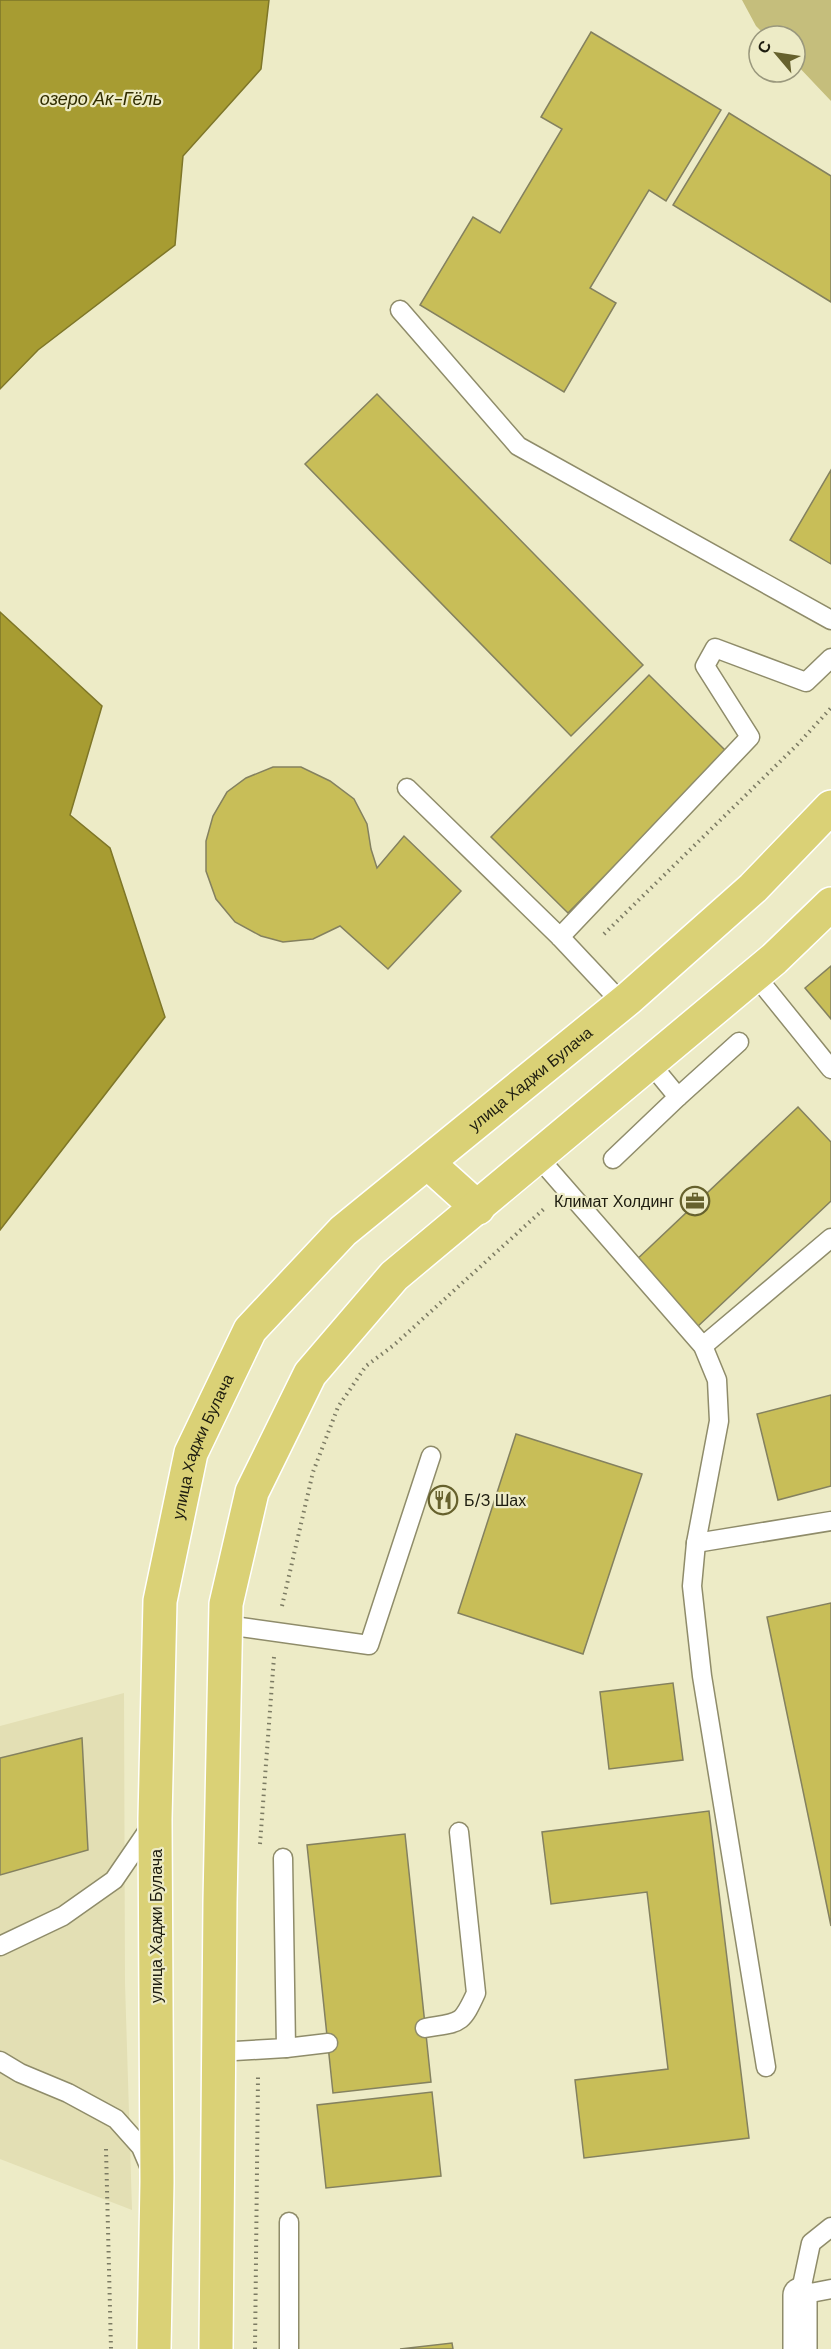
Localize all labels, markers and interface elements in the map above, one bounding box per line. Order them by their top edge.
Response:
north arrow [747,24,807,84]
text: С [752,36,777,57]
water label: озеро Ак-Гёль [40,87,162,111]
street label: улица Хаджи Булача [464,1022,597,1136]
office icon: Климат Холдинг [679,1185,711,1217]
place label: Климат Холдинг [554,1191,674,1212]
street label: улица Хаджи Булача [167,1370,238,1521]
restaurant icon: Б/З Шах [427,1484,459,1516]
place label: Б/З Шах [464,1490,526,1511]
street label: улица Хаджи Булача [146,1849,167,2003]

